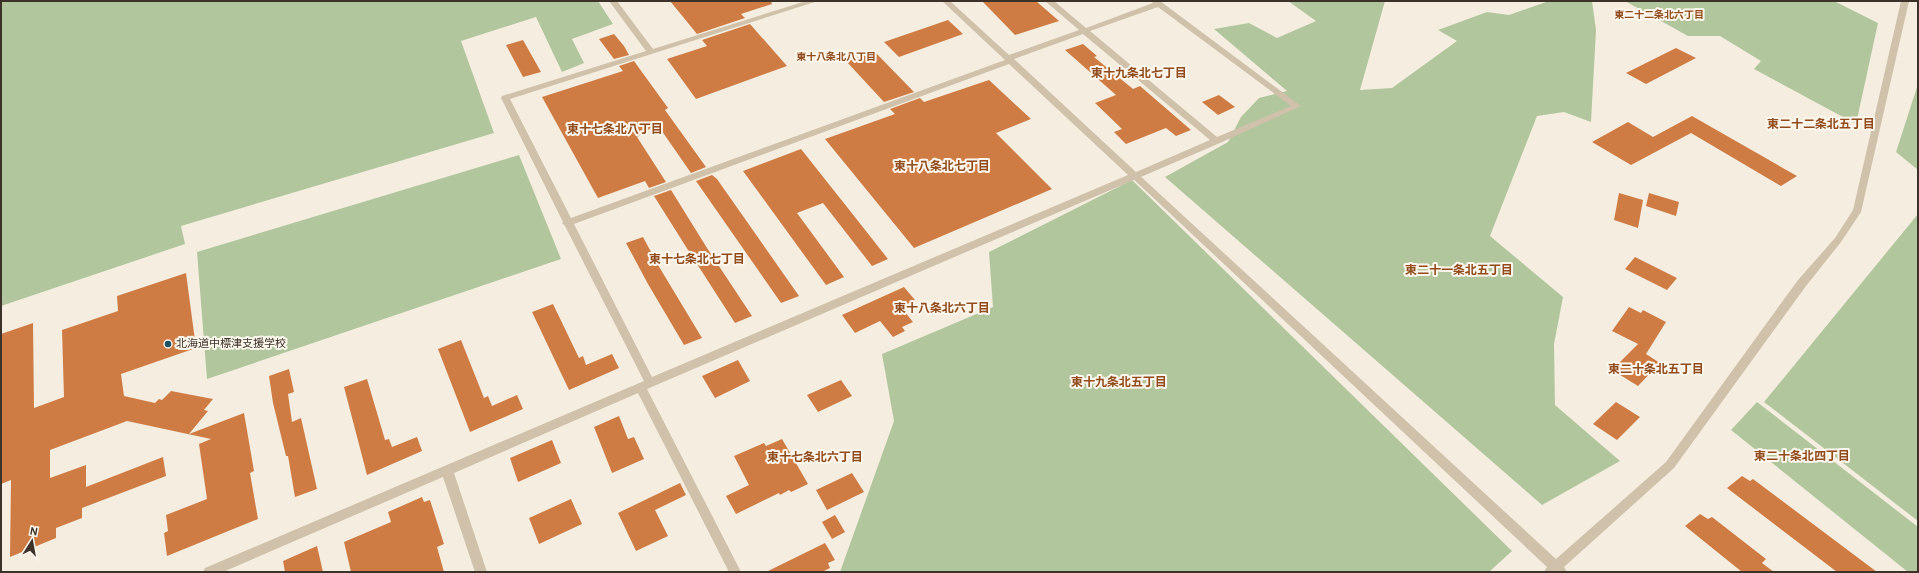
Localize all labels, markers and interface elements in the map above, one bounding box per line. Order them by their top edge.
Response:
district label: 東二十二条北六丁目 [1614,9,1704,22]
district label: 東十八条北八丁目 [796,51,876,64]
district label: 東十九条北七丁目 [1091,66,1187,82]
district label: 東二十二条北五丁目 [1767,117,1875,133]
district label: 東十七条北八丁目 [567,122,663,138]
district label: 東十八条北七丁目 [894,159,990,175]
district label: 東十七条北七丁目 [649,252,745,268]
district label: 東二十一条北五丁目 [1405,263,1513,279]
district label: 東十八条北六丁目 [894,301,990,317]
place label: 北海道中標津支援学校 [176,337,286,351]
marker: 北海道中標津支援学校 [163,339,173,349]
district label: 東二十条北五丁目 [1608,362,1704,378]
district label: 東十九条北五丁目 [1071,375,1167,391]
district label: 東二十条北四丁目 [1754,449,1850,465]
district label: 東十七条北六丁目 [767,450,863,466]
north arrow [12,521,52,561]
text: N [29,525,39,540]

